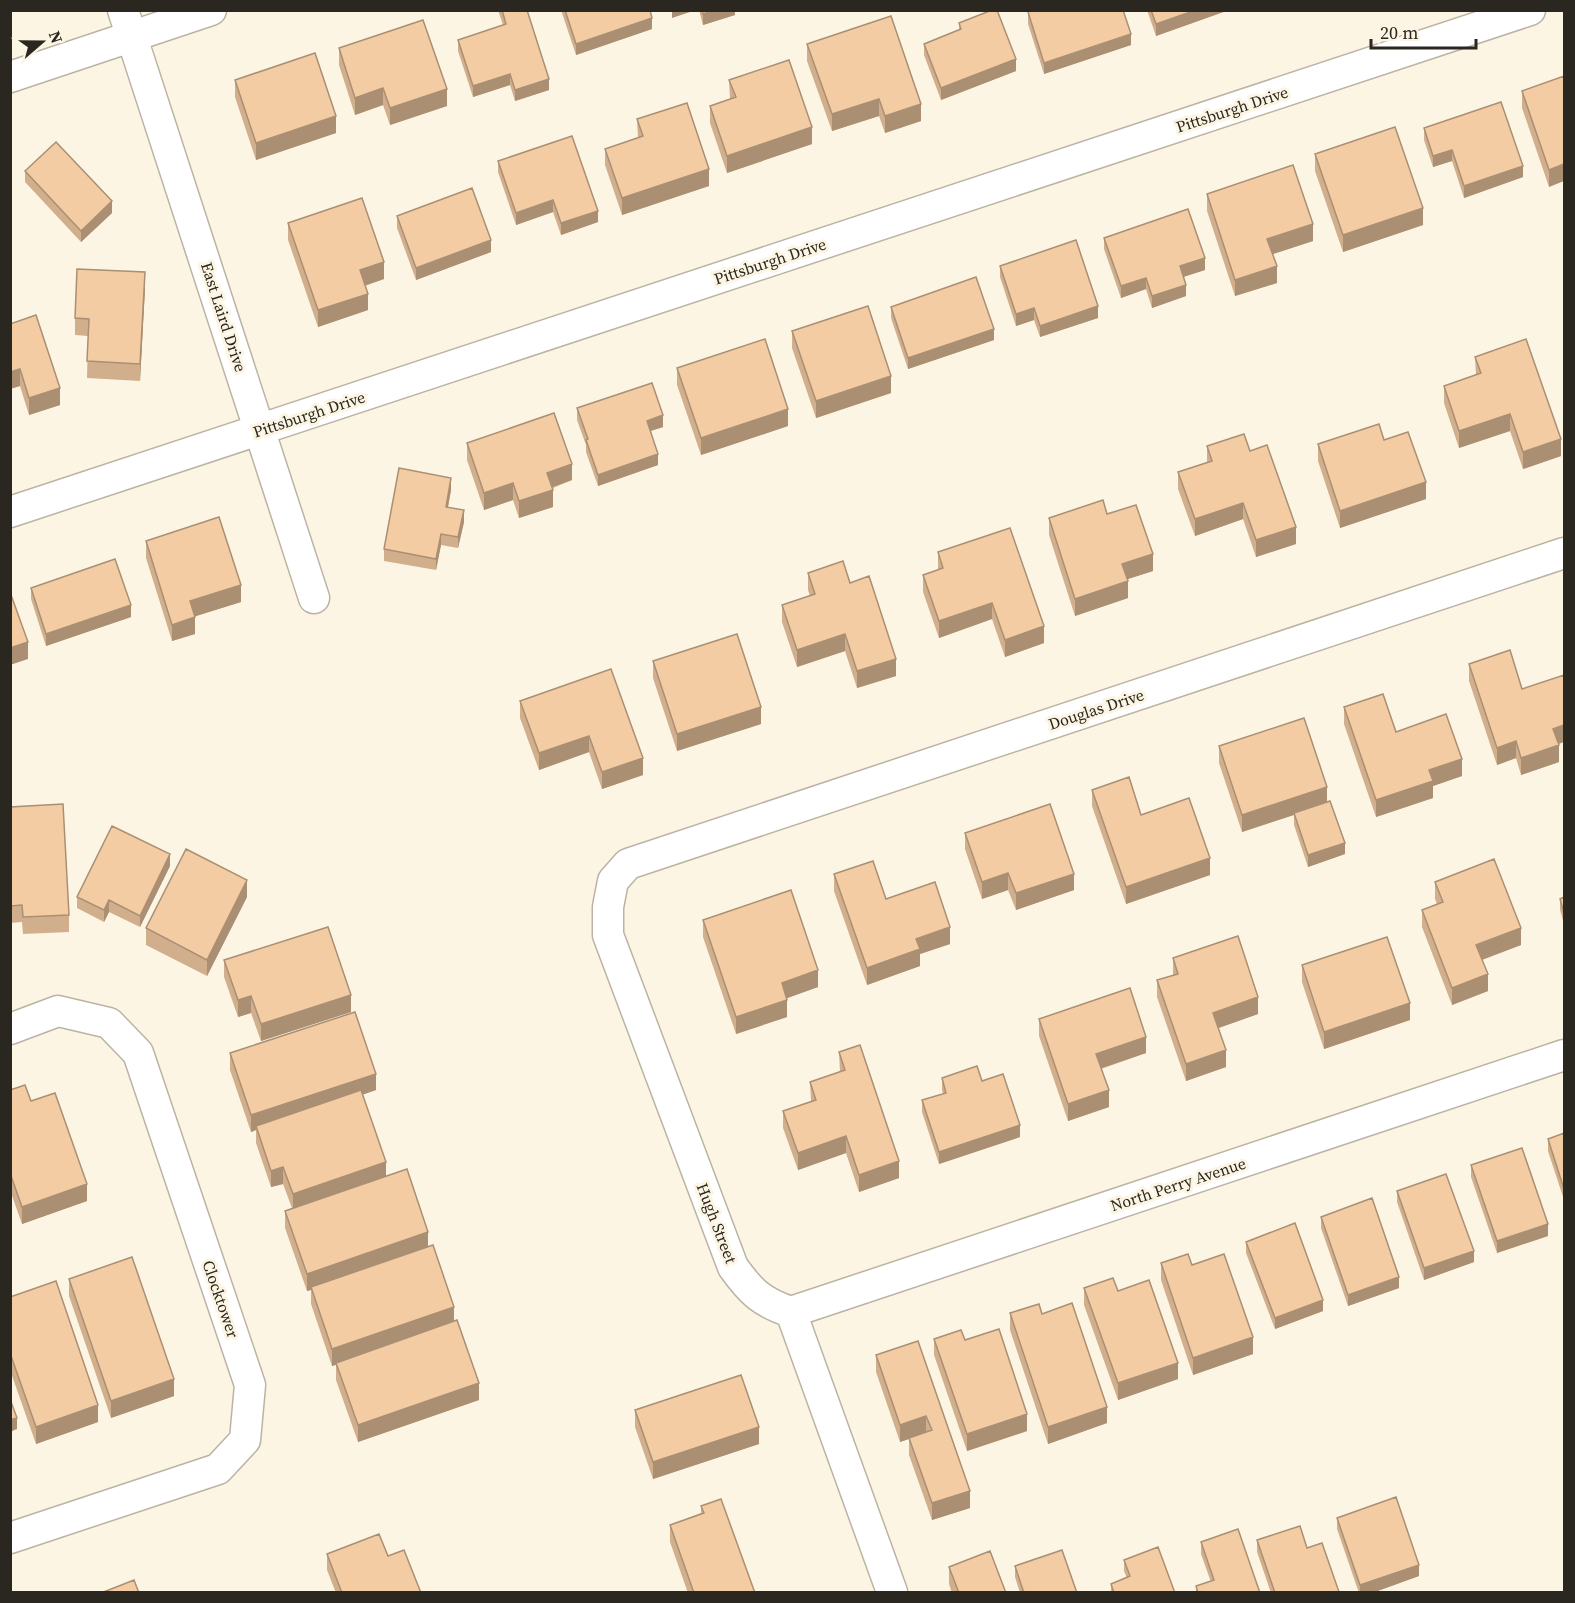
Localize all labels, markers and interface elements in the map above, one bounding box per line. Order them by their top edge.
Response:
north arrow [12,12,72,72]
scale bar [1371,12,1476,50]
text: 20 m [1380,20,1418,45]
text: N [44,28,69,46]
street label: Pittsburgh Drive [1173,80,1291,138]
street label: Pittsburgh Drive [711,232,829,290]
street label: East Laird Drive [196,259,252,375]
street label: Pittsburgh Drive [250,385,368,443]
street label: Douglas Drive [1045,683,1147,735]
street label: North Perry Avenue [1107,1152,1249,1216]
street label: Hugh Street [692,1180,743,1267]
street label: Clocktower [197,1257,245,1341]

